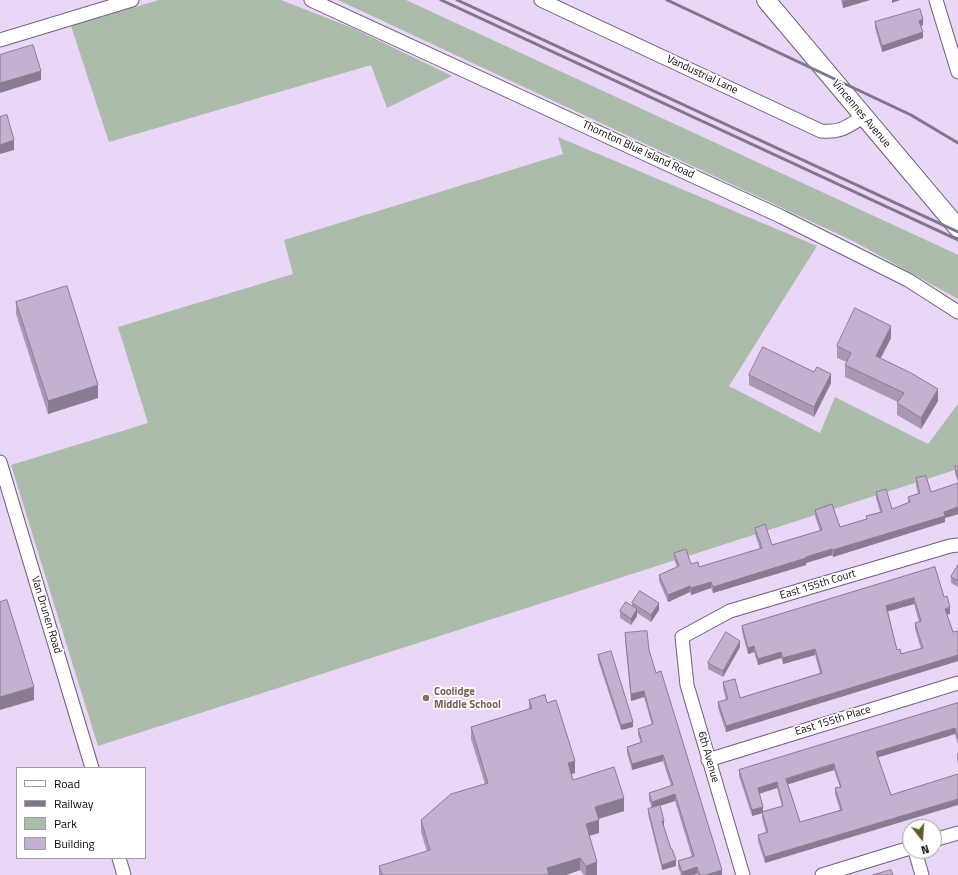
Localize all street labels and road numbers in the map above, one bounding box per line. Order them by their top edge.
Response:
street label: Vandustrial Lane [664,53,740,97]
street label: Vincennes Avenue [829,77,893,151]
street label: Thornton Blue Island Road [580,118,696,182]
street label: East 155th Court [778,567,858,603]
street label: Van Drunen Road [28,575,64,655]
street label: East 155th Place [794,703,872,739]
street label: 6th Avenue [694,730,722,784]

